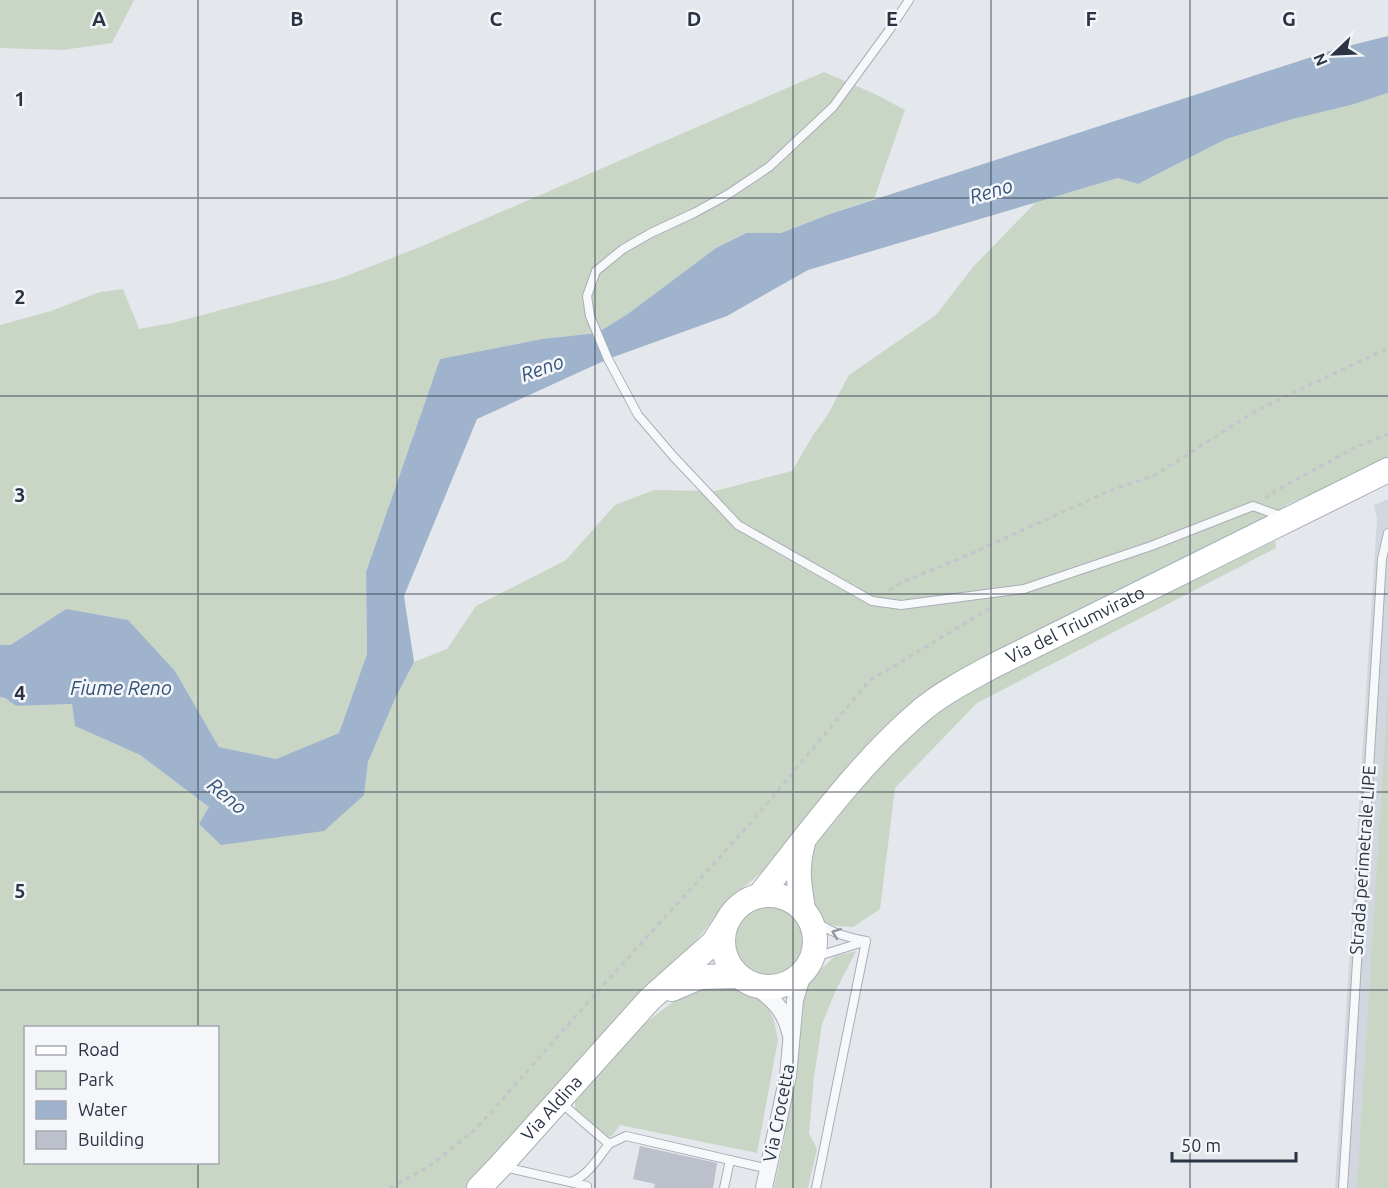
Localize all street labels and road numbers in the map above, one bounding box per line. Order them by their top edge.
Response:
street label: Via del Triumvirato [1002,581,1148,667]
street label: Strada perimetrale LIPE [1345,764,1379,955]
street label: Via Crocetta [759,1062,797,1164]
street label: Via Aldina [517,1071,585,1144]

